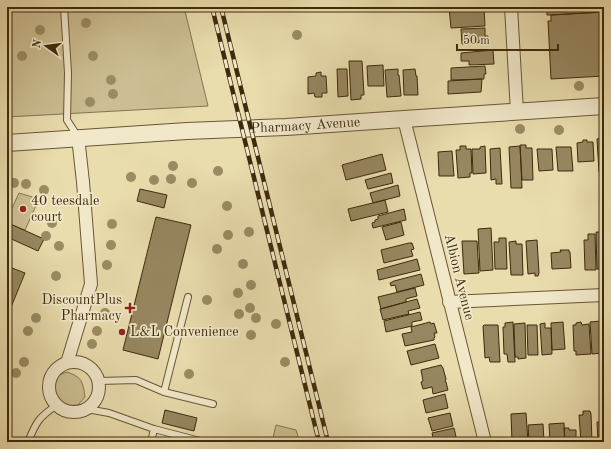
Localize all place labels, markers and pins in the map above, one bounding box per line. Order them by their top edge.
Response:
place label: 40 teesdale court [31,194,99,224]
marker: 40 teesdale court [18,204,28,214]
place label: DiscountPlus Pharmacy [41,293,123,323]
marker: DiscountPlus Pharmacy [125,303,135,313]
place label: L&L Convenience [130,325,239,339]
marker: L&L Convenience [117,327,127,337]

